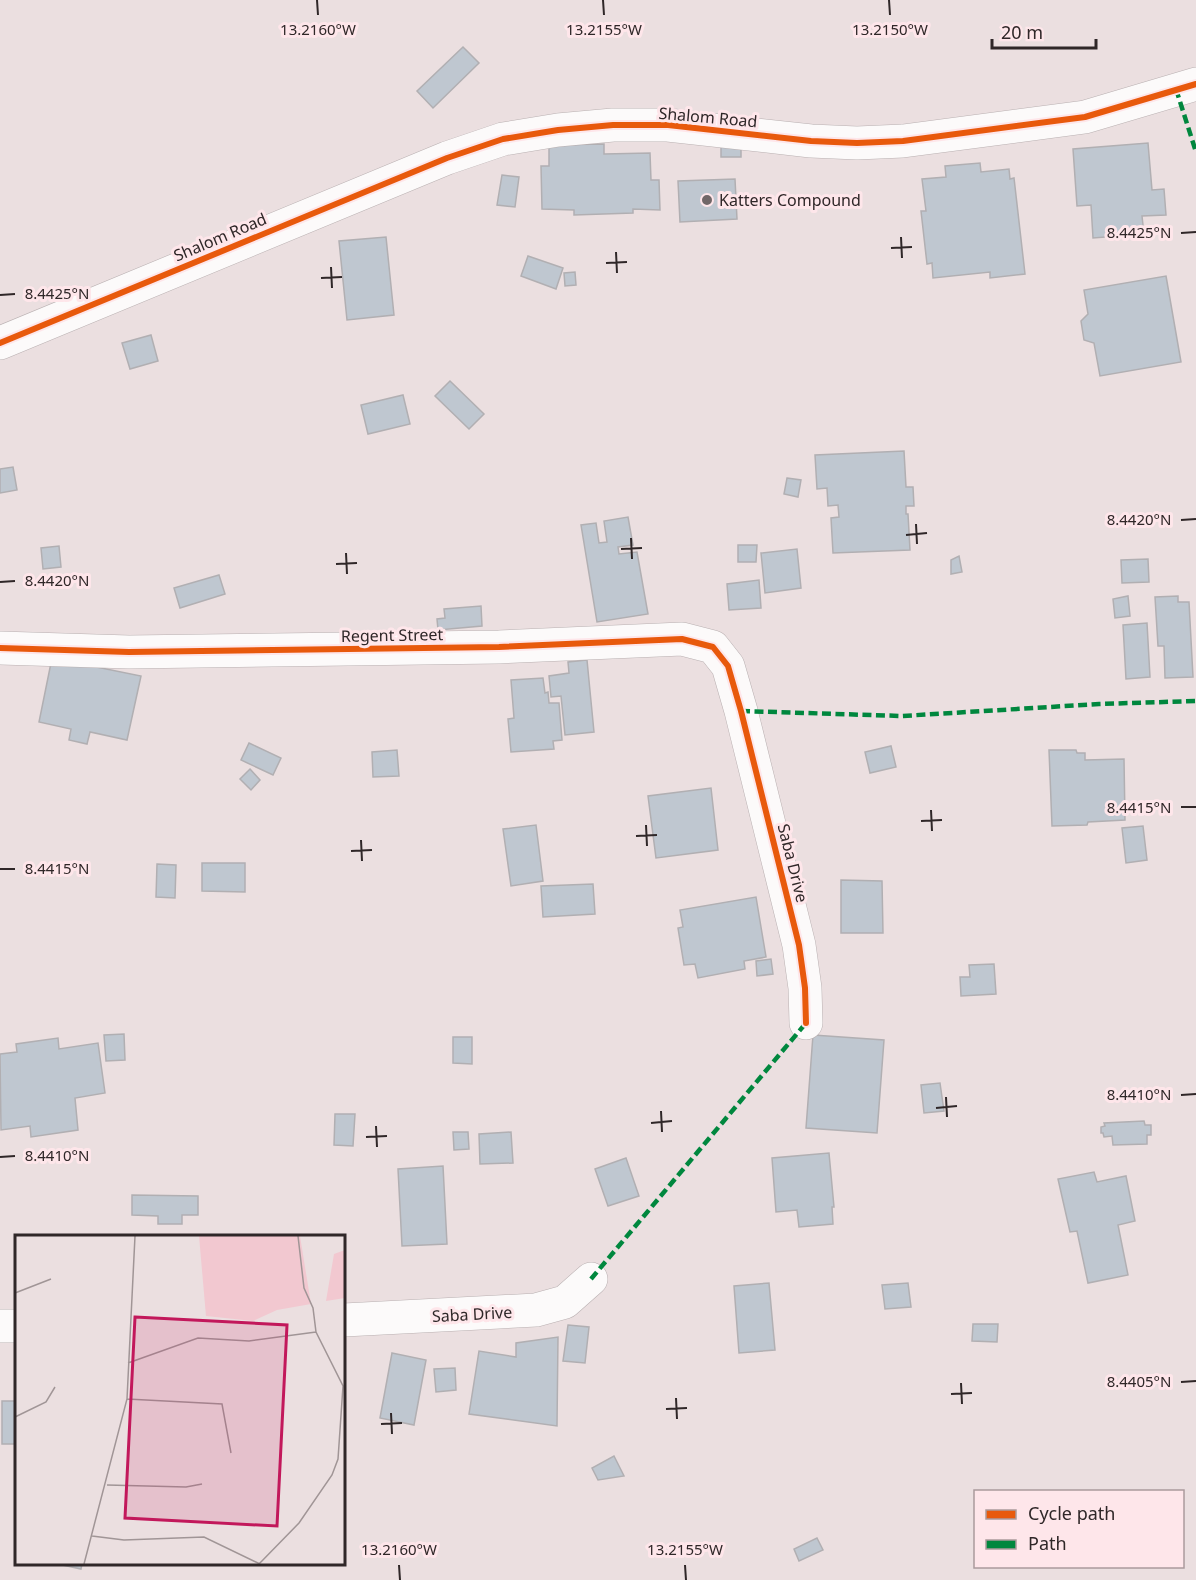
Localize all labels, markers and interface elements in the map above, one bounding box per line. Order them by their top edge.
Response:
scale bar [992,12,1096,50]
text: 13.2160°W [280,19,356,39]
text: 13.2155°W [566,19,642,39]
text: 13.2150°W [852,19,928,39]
text: 20 m [1001,20,1043,44]
street label: Shalom Road [658,102,758,132]
place label: Katters Compound [719,189,861,211]
marker: Katters Compound [700,193,714,207]
street label: Shalom Road [170,208,270,266]
text: 8.4425°N [1107,222,1171,242]
text: 8.4425°N [25,283,89,303]
text: 8.4420°N [1107,509,1171,529]
text: 8.4420°N [25,570,89,590]
street label: Regent Street [341,623,444,647]
text: 8.4415°N [1107,797,1171,817]
street label: Saba Drive [773,821,813,905]
text: 8.4415°N [25,858,89,878]
text: 8.4410°N [1107,1084,1171,1104]
text: 8.4410°N [25,1145,89,1165]
inset map [15,1235,345,1565]
street label: Saba Drive [431,1301,513,1327]
text: 8.4405°N [1107,1371,1171,1391]
legend [974,1490,1184,1568]
text: Cycle path [1028,1501,1115,1525]
text: Path [1028,1531,1067,1555]
text: 13.2160°W [361,1539,437,1559]
text: 13.2155°W [647,1539,723,1559]

